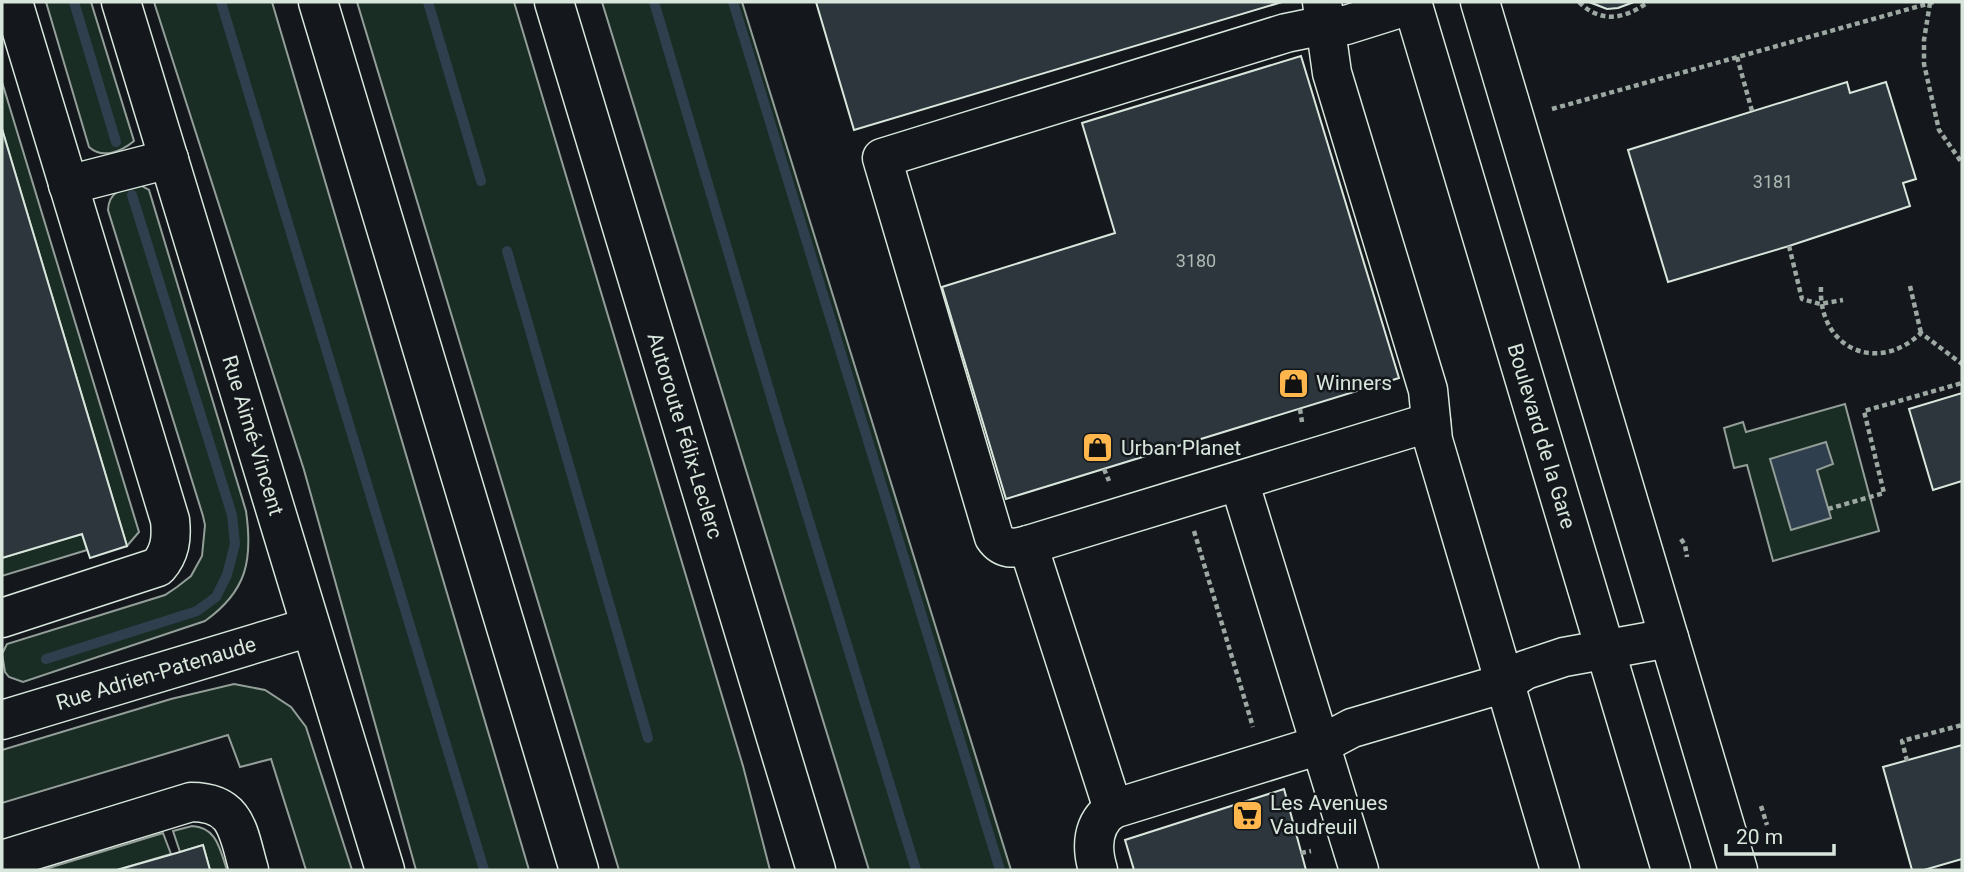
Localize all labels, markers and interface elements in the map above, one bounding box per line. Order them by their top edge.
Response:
house number: 3181 [1753,171,1793,192]
house number: 3180 [1176,250,1216,271]
street label: Autoroute Félix-Leclerc [642,330,727,542]
street label: Boulevard de la Gare [1503,341,1580,532]
street label: Rue Aimé-Vincent [217,353,288,518]
shop icon: Winners [1276,366,1310,400]
place label: Winners [1316,371,1392,395]
shop icon: Urban Planet [1081,431,1115,465]
place label: Urban Planet [1121,436,1241,460]
street label: Rue Adrien-Patenaude [53,632,259,715]
place label: Les Avenues Vaudreuil [1270,791,1388,839]
supermarket icon: Les Avenues Vaudreuil [1230,798,1264,832]
scale bar [1726,812,1834,856]
text: 20 m [1736,825,1783,849]

